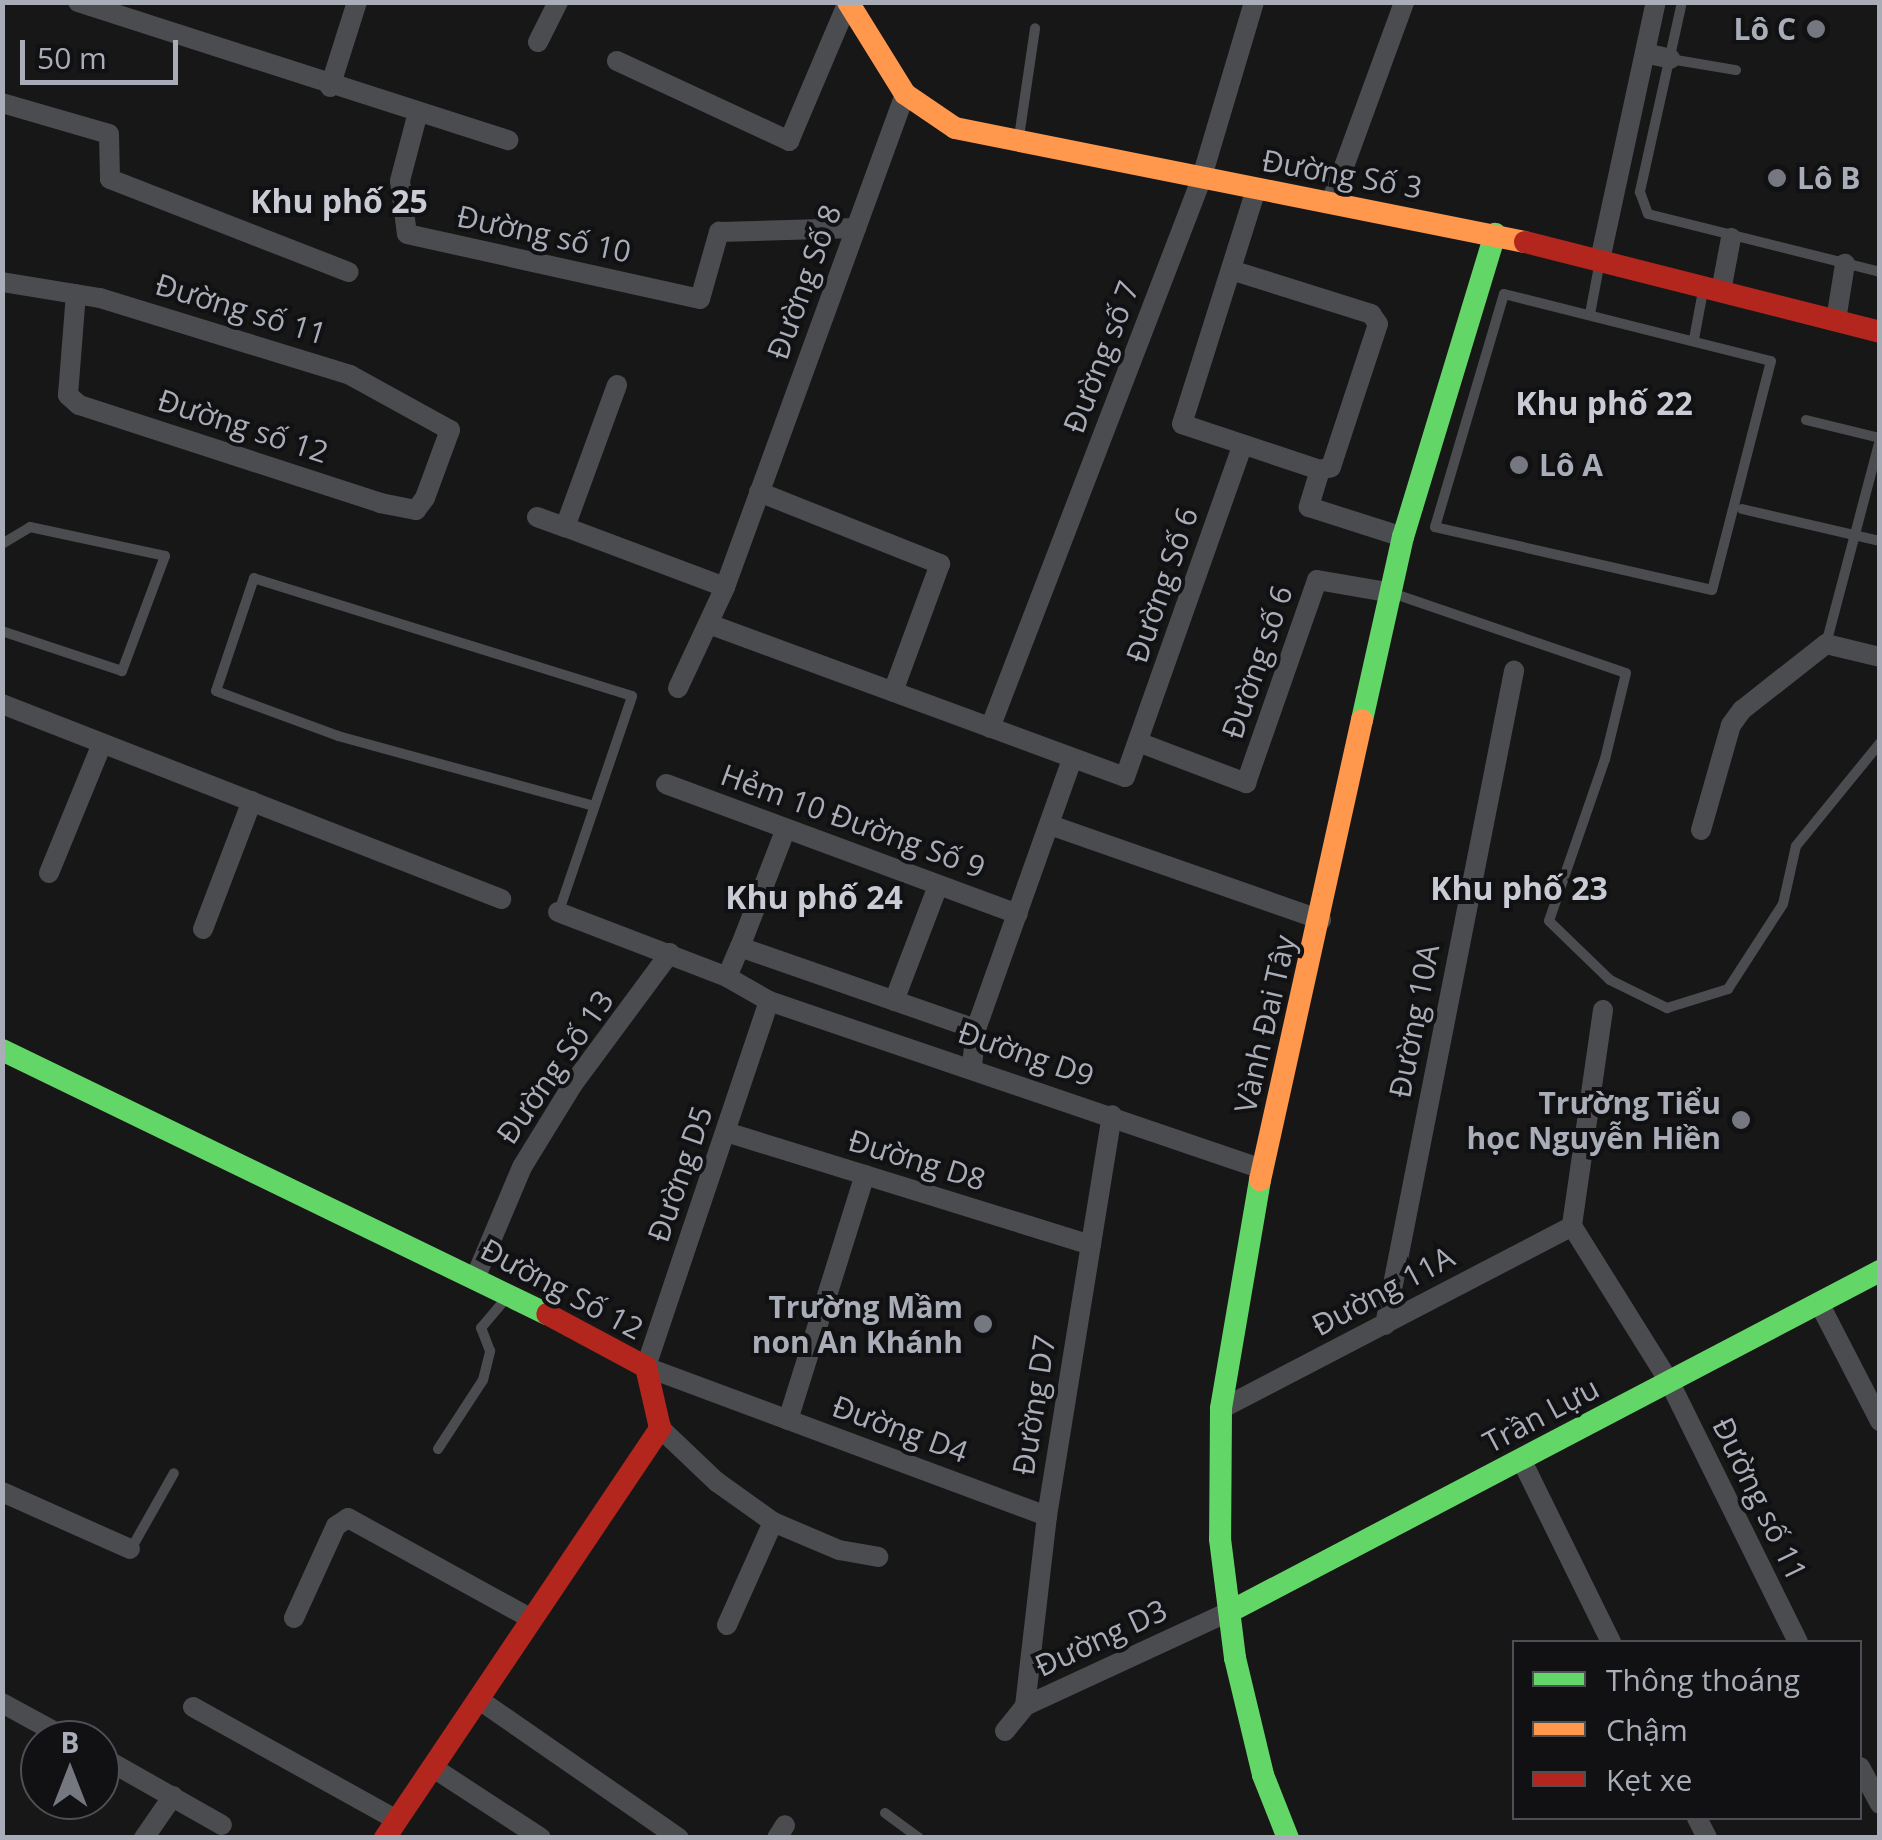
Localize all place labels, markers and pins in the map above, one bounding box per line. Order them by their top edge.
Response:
place label: Lô C [1734,11,1796,47]
marker: Lô C [1805,18,1827,40]
place label: Lô B [1797,160,1860,196]
marker: Lô B [1766,167,1788,189]
place label: Lô A [1539,447,1603,483]
marker: Lô A [1508,454,1530,476]
place label: Trường Tiểu học Nguyễn Hiền [1467,1085,1721,1156]
marker: Trường Tiểu học Nguyễn Hiền [1730,1109,1752,1131]
place label: Trường Mầm non An Khánh [752,1289,963,1360]
marker: Trường Mầm non An Khánh [972,1313,994,1335]

